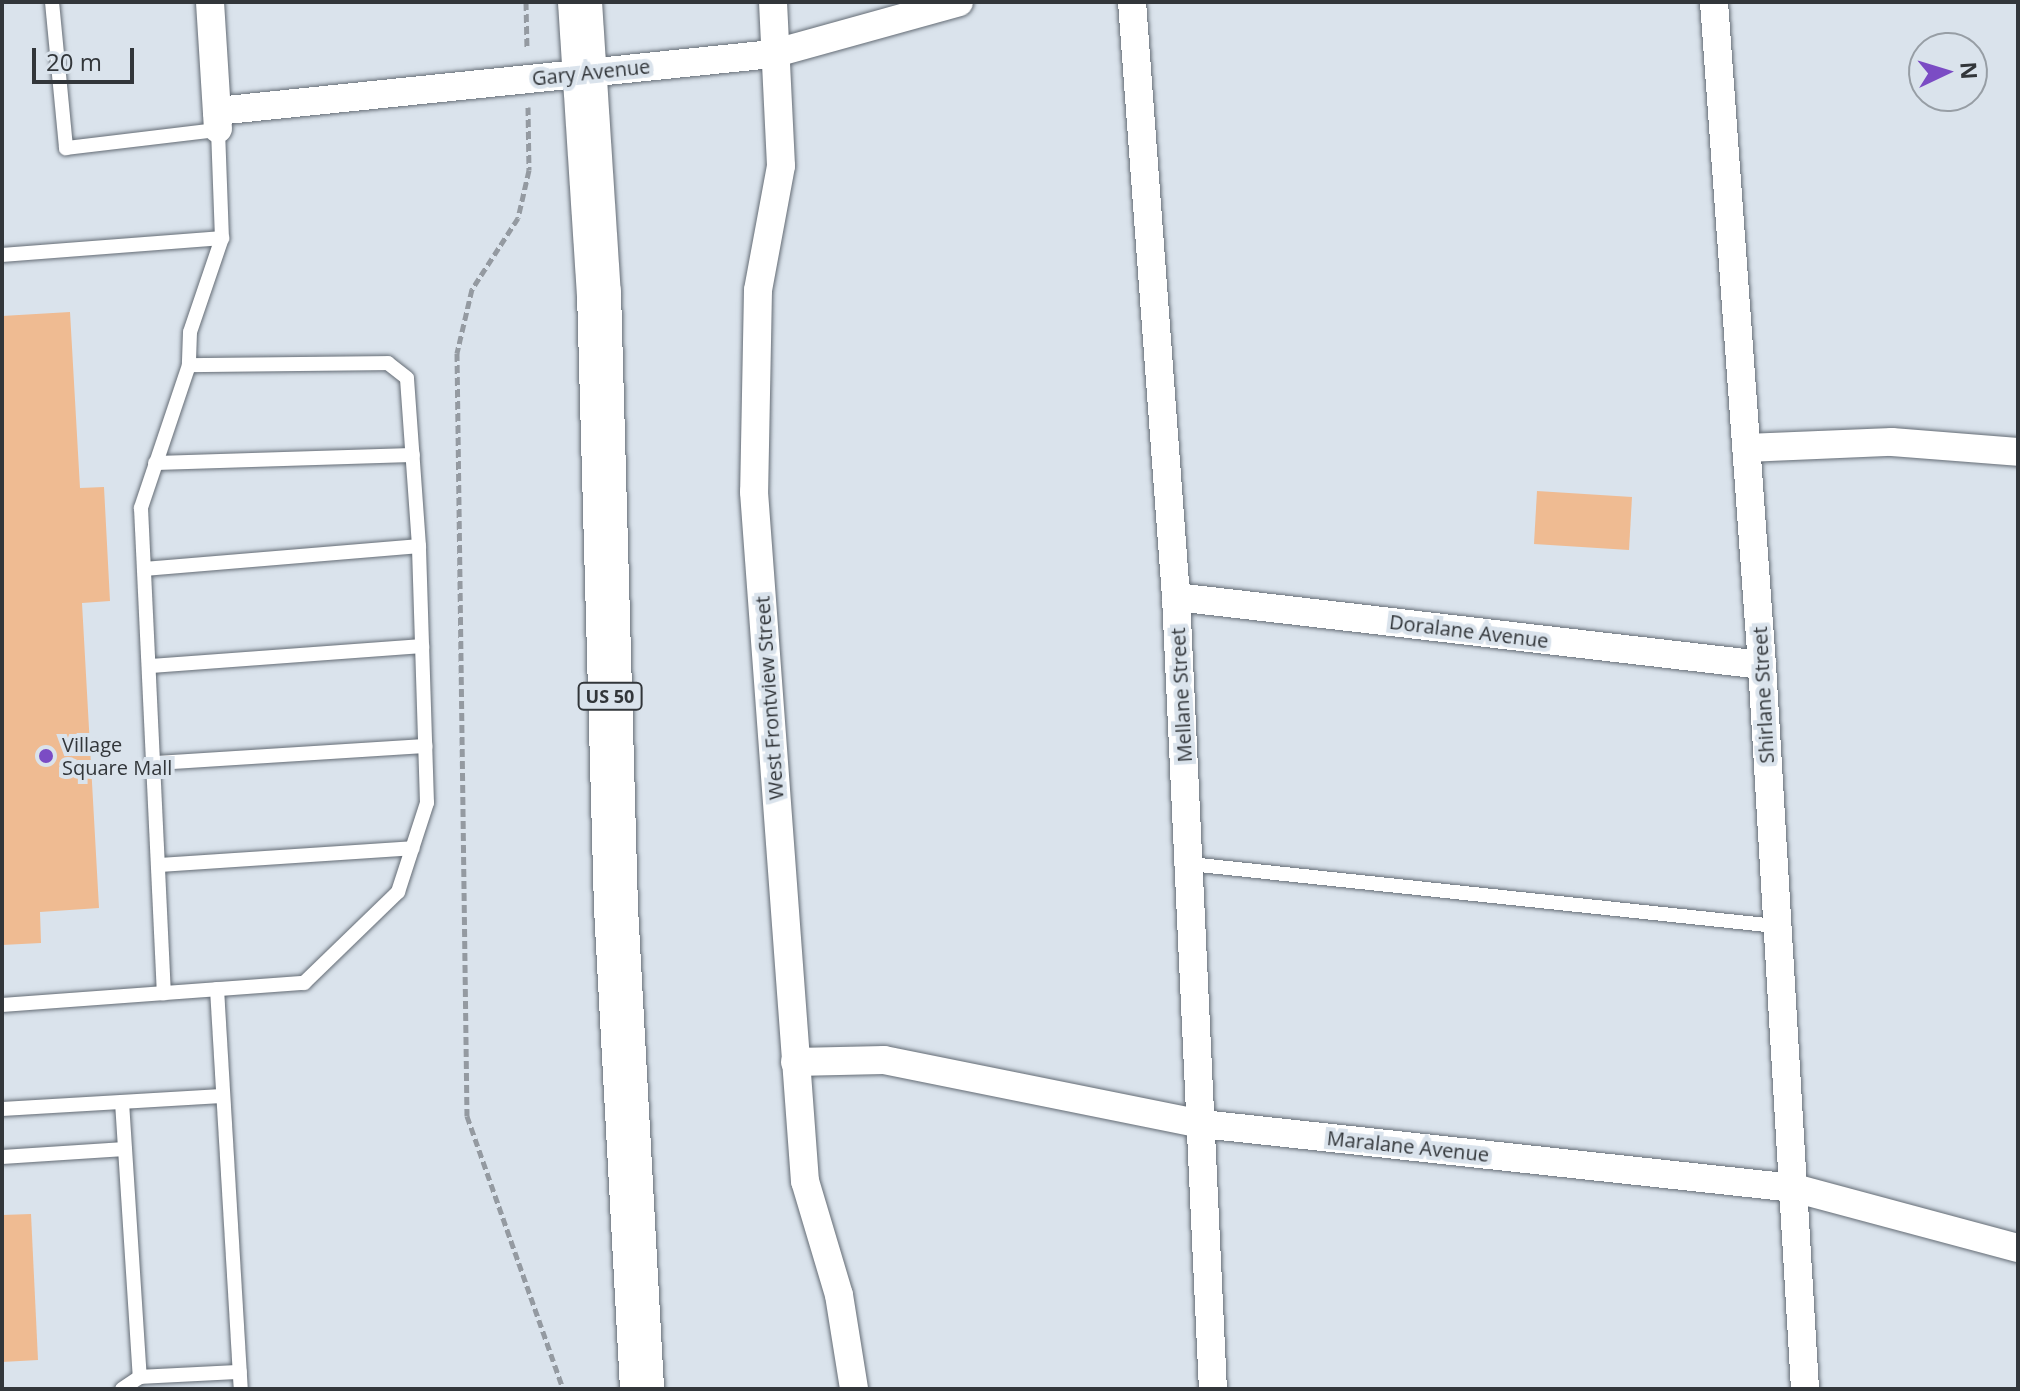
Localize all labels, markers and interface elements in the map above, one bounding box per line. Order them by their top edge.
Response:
scale bar [36,32,138,82]
north arrow [1908,32,1988,112]
text: 20 m [46,45,102,78]
street label: Gary Avenue [531,54,651,90]
text: N [1954,60,1986,80]
street label: West Frontview Street [750,595,788,801]
street label: Doralane Avenue [1388,609,1550,653]
street label: Shirlane Street [1747,626,1779,764]
street label: Mellane Street [1165,627,1197,763]
road number: US 50 [576,682,644,710]
place label: Village Square Mall [62,732,172,779]
marker: Village Square Mall [37,747,55,765]
street label: Maralane Avenue [1326,1126,1490,1166]

